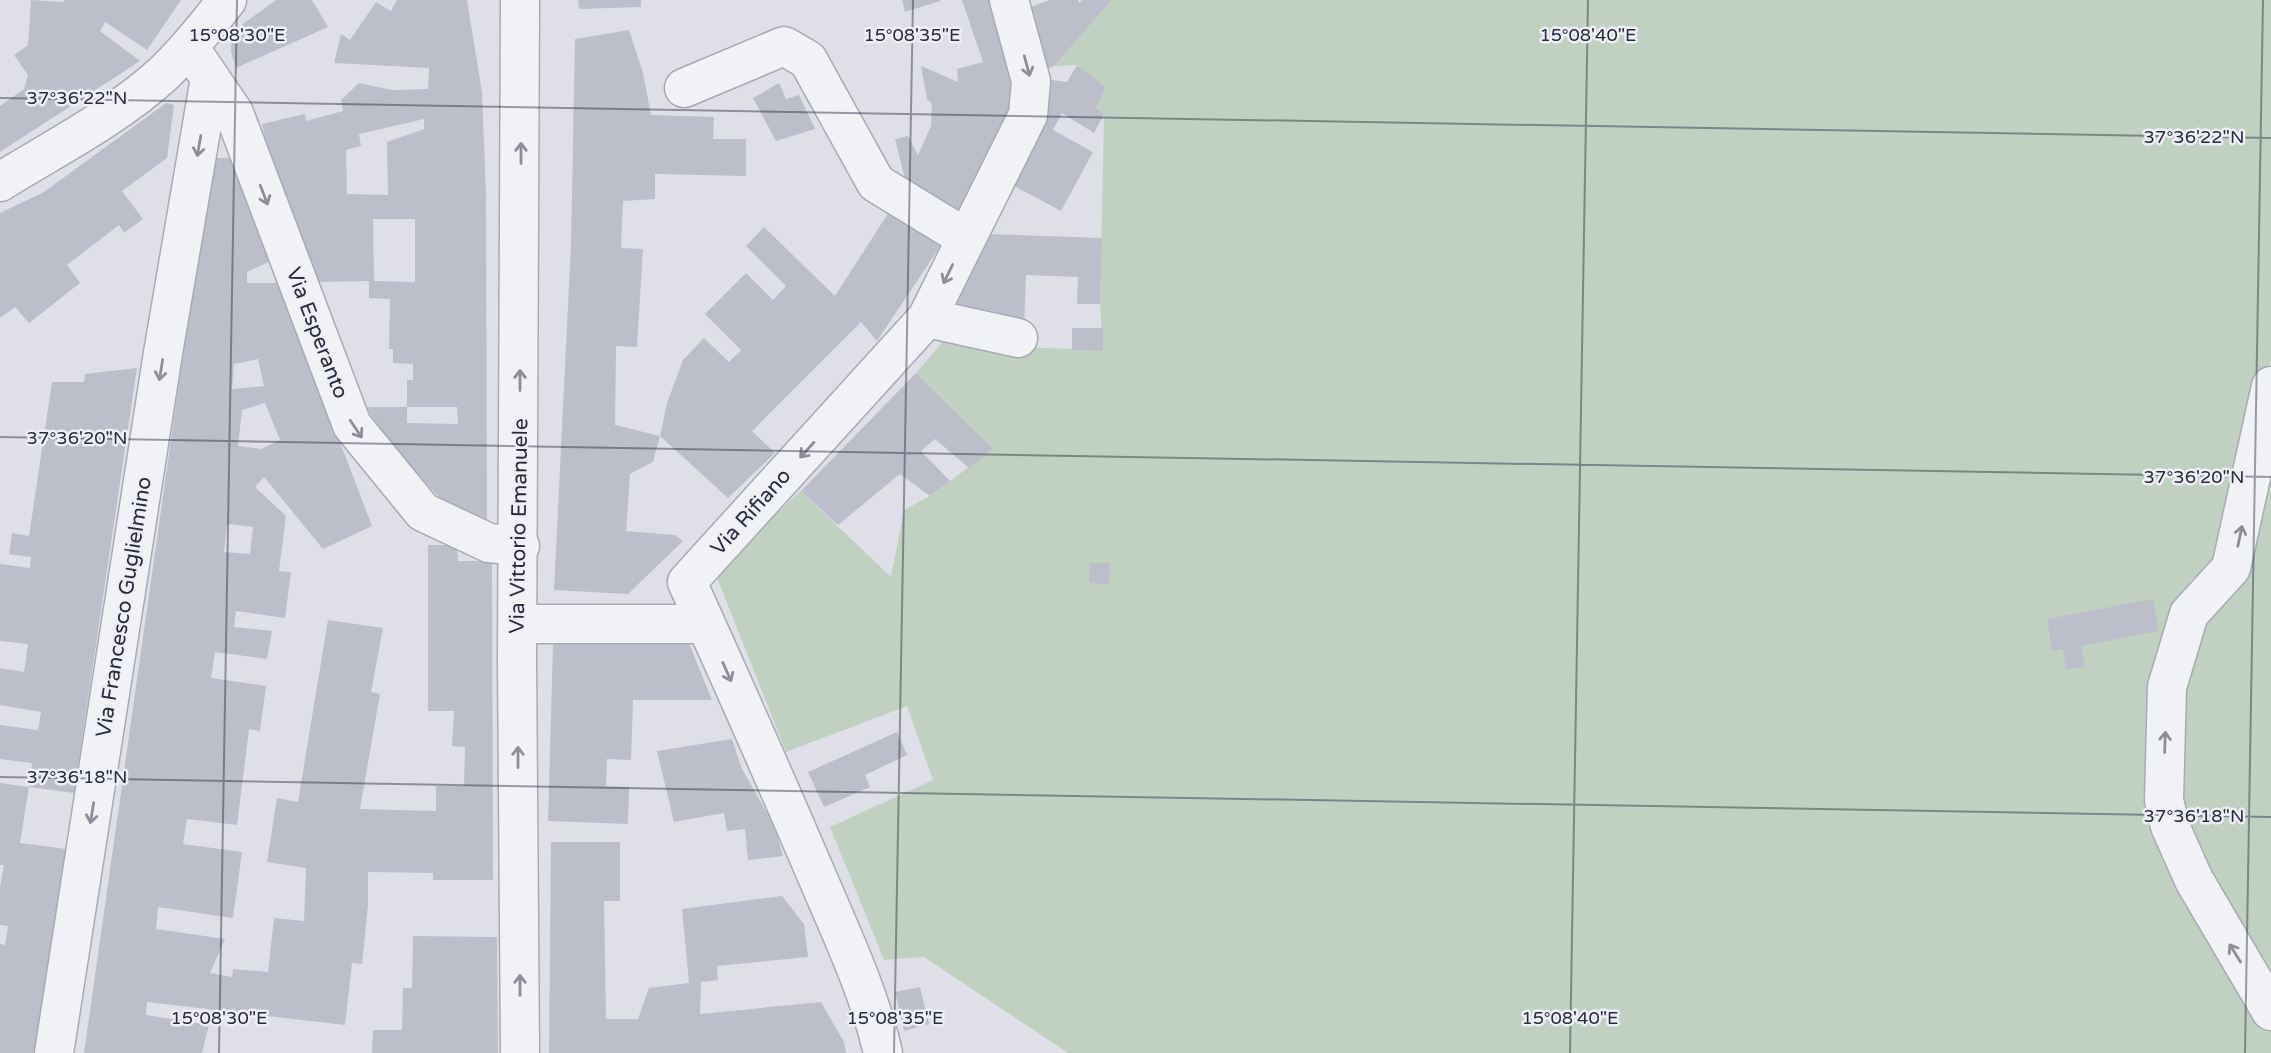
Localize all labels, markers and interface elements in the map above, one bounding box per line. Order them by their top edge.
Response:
text: 15°08'30"E [188,24,286,46]
text: 15°08'35"E [863,24,961,46]
text: 15°08'40"E [1539,24,1637,46]
one-way arrow [1021,54,1034,77]
text: 37°36'22"N [27,87,127,109]
text: 37°36'22"N [2144,126,2244,148]
one-way arrow [192,134,205,157]
one-way arrow [514,141,528,164]
one-way arrow [259,183,272,205]
one-way arrow [941,263,954,284]
street label: Via Esperanto [281,264,353,402]
one-way arrow [154,358,167,381]
one-way arrow [513,369,527,392]
street label: Via Vittorio Emanuele [505,418,533,634]
one-way arrow [349,419,363,438]
text: 37°36'20"N [27,427,127,449]
one-way arrow [798,441,815,458]
street label: Via Rifiano [706,464,796,560]
text: 37°36'20"N [2144,466,2244,488]
street label: Via Francesco Guglielmino [91,475,157,739]
one-way arrow [2234,525,2248,548]
one-way arrow [721,660,734,682]
one-way arrow [2159,731,2172,754]
one-way arrow [511,746,525,769]
text: 37°36'18"N [27,766,127,788]
one-way arrow [85,801,98,823]
text: 37°36'18"N [2144,805,2244,827]
one-way arrow [2228,943,2242,963]
one-way arrow [513,974,527,997]
text: 15°08'30"E [170,1007,268,1029]
text: 15°08'35"E [846,1007,944,1029]
text: 15°08'40"E [1521,1007,1619,1029]

